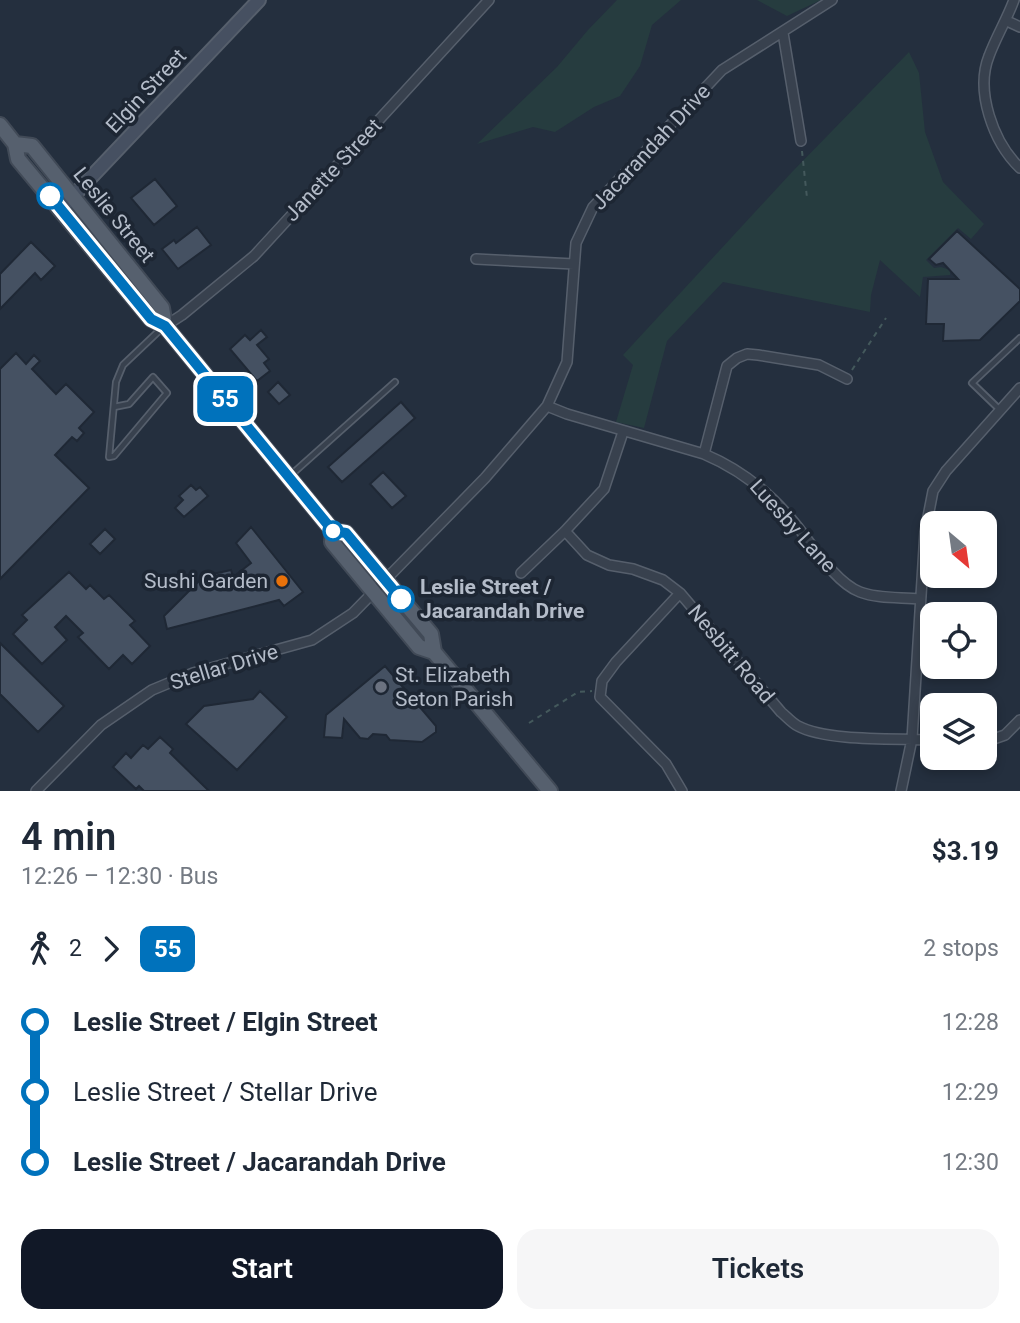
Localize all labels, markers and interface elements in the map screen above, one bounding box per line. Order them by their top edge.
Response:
street label: Elgin Street [101,44,191,138]
street label: Jacarandah Drive [587,79,715,215]
street label: Janette Street [279,114,387,226]
street label: Leslie Street [68,163,160,267]
unlabelled marker [37,183,63,209]
line badge: 55 [194,376,256,422]
text: 55 [211,385,239,413]
street label: Luesby Lane [745,475,841,577]
north arrow [920,511,998,588]
map controls [920,511,997,770]
unlabelled marker [323,521,343,541]
place label: Sushi Garden [144,569,268,593]
marker: Sushi Garden [274,573,290,589]
place label: Leslie Street / Jacarandah Drive [420,575,584,623]
marker: Leslie Street / Jacarandah Drive [388,586,414,612]
street label: Nesbitt Road [683,600,779,708]
button: locate [920,602,997,679]
street label: Stellar Drive [167,639,281,695]
place label: St. Elizabeth Seton Parish [395,663,513,711]
marker: St. Elizabeth Seton Parish [373,679,389,695]
button: layers [920,693,997,770]
text: 4 min [21,815,116,859]
text: $3.19 [932,836,999,866]
text: 12:26 – 12:30 · Bus [21,863,218,890]
icon: walk [21,930,59,968]
icon: forward [92,930,130,968]
text: 2 [69,935,82,962]
text: 55 [154,935,181,963]
text: 2 stops [923,935,999,962]
text: Leslie Street / Elgin Street [73,1007,378,1037]
text: 12:28 [942,1009,999,1036]
text: Leslie Street / Stellar Drive [73,1077,378,1107]
text: 12:29 [942,1079,999,1106]
text: Leslie Street / Jacarandah Drive [73,1147,446,1177]
text: 12:30 [942,1149,999,1176]
button: Start [21,1229,503,1309]
button: Tickets [517,1229,999,1309]

